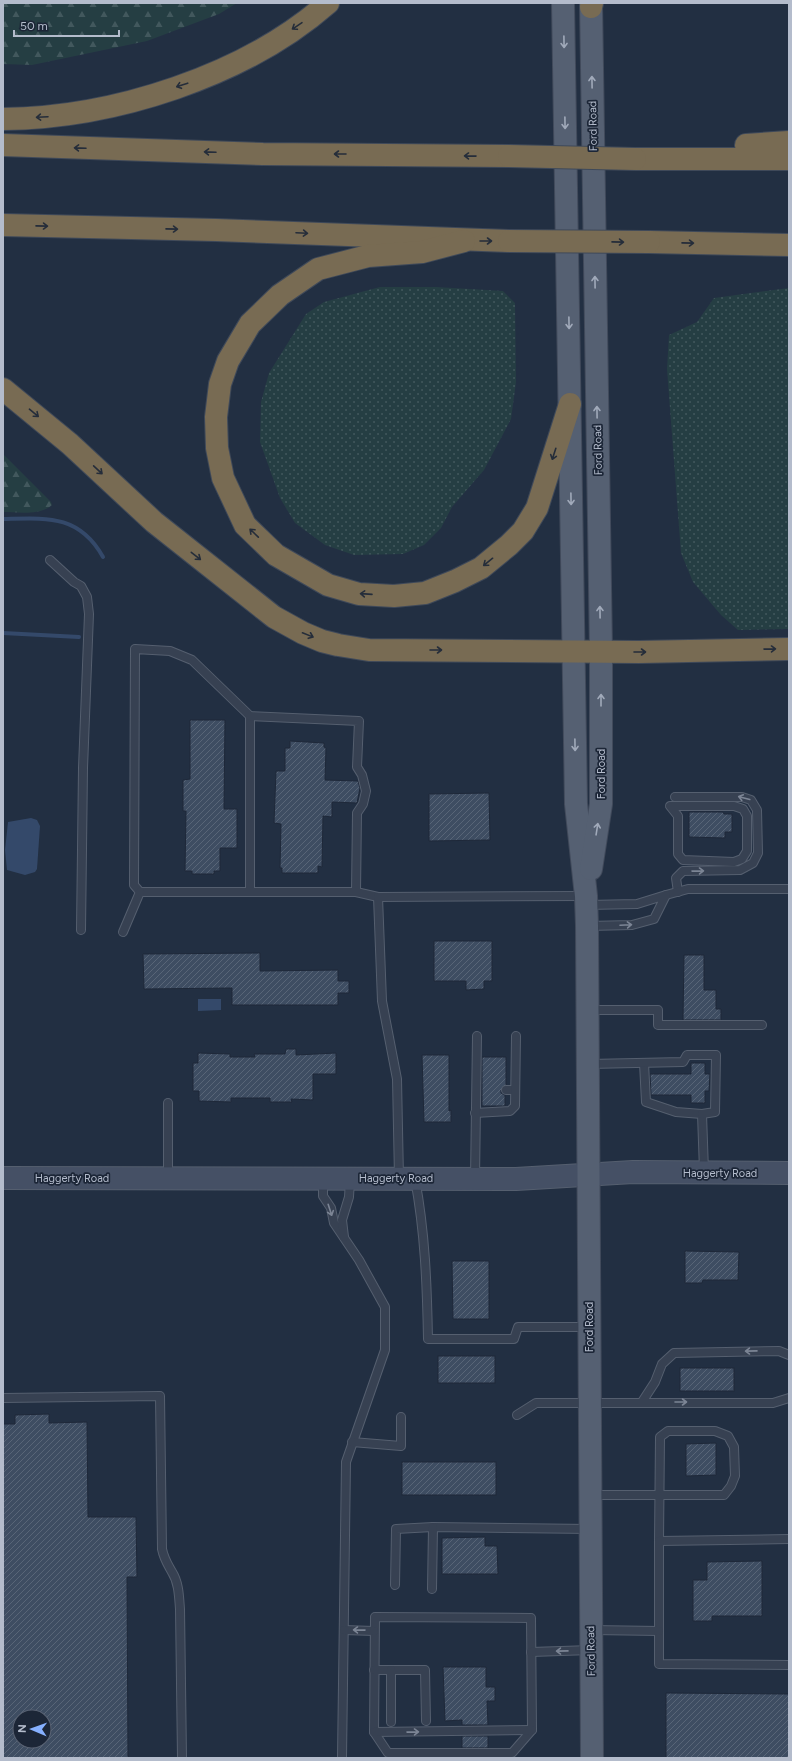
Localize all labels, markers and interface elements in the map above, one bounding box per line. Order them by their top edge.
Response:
scale bar [14,12,119,38]
text: 50 m [20,19,48,33]
one-way arrow [292,22,303,30]
one-way arrow [560,35,568,48]
one-way arrow [588,76,596,89]
one-way arrow [175,82,188,89]
street label: Ford Road [586,101,600,151]
one-way arrow [36,113,49,121]
one-way arrow [561,116,569,129]
one-way arrow [74,145,87,152]
one-way arrow [204,148,217,156]
one-way arrow [334,150,347,158]
one-way arrow [464,152,477,159]
one-way arrow [35,222,48,230]
one-way arrow [165,225,178,232]
one-way arrow [295,230,308,237]
one-way arrow [479,237,492,245]
one-way arrow [611,238,624,246]
one-way arrow [681,239,694,247]
one-way arrow [591,276,599,289]
one-way arrow [565,316,573,329]
one-way arrow [593,406,601,419]
one-way arrow [28,409,39,418]
street label: Ford Road [591,425,605,475]
one-way arrow [550,448,557,461]
one-way arrow [93,465,103,475]
one-way arrow [567,492,575,505]
one-way arrow [249,529,259,538]
one-way arrow [190,551,201,560]
one-way arrow [483,558,494,567]
one-way arrow [360,591,373,598]
one-way arrow [596,606,604,619]
one-way arrow [302,632,314,640]
one-way arrow [763,645,776,653]
one-way arrow [429,646,442,654]
one-way arrow [633,648,646,656]
one-way arrow [597,694,605,707]
one-way arrow [571,738,579,751]
street label: Ford Road [595,749,608,799]
one-way arrow [738,794,751,802]
one-way arrow [593,823,601,836]
one-way arrow [691,867,704,874]
one-way arrow [619,922,632,929]
street label: Haggerty Road [683,1167,757,1180]
street label: Haggerty Road [35,1172,109,1185]
street label: Haggerty Road [359,1172,433,1185]
one-way arrow [327,1204,334,1217]
street label: Ford Road [583,1302,596,1352]
one-way arrow [745,1348,758,1355]
one-way arrow [674,1398,687,1406]
one-way arrow [353,1626,366,1634]
street label: Ford Road [584,1626,598,1676]
one-way arrow [556,1647,569,1655]
north arrow [12,1709,52,1749]
text: N [16,1724,29,1733]
one-way arrow [406,1728,419,1736]

